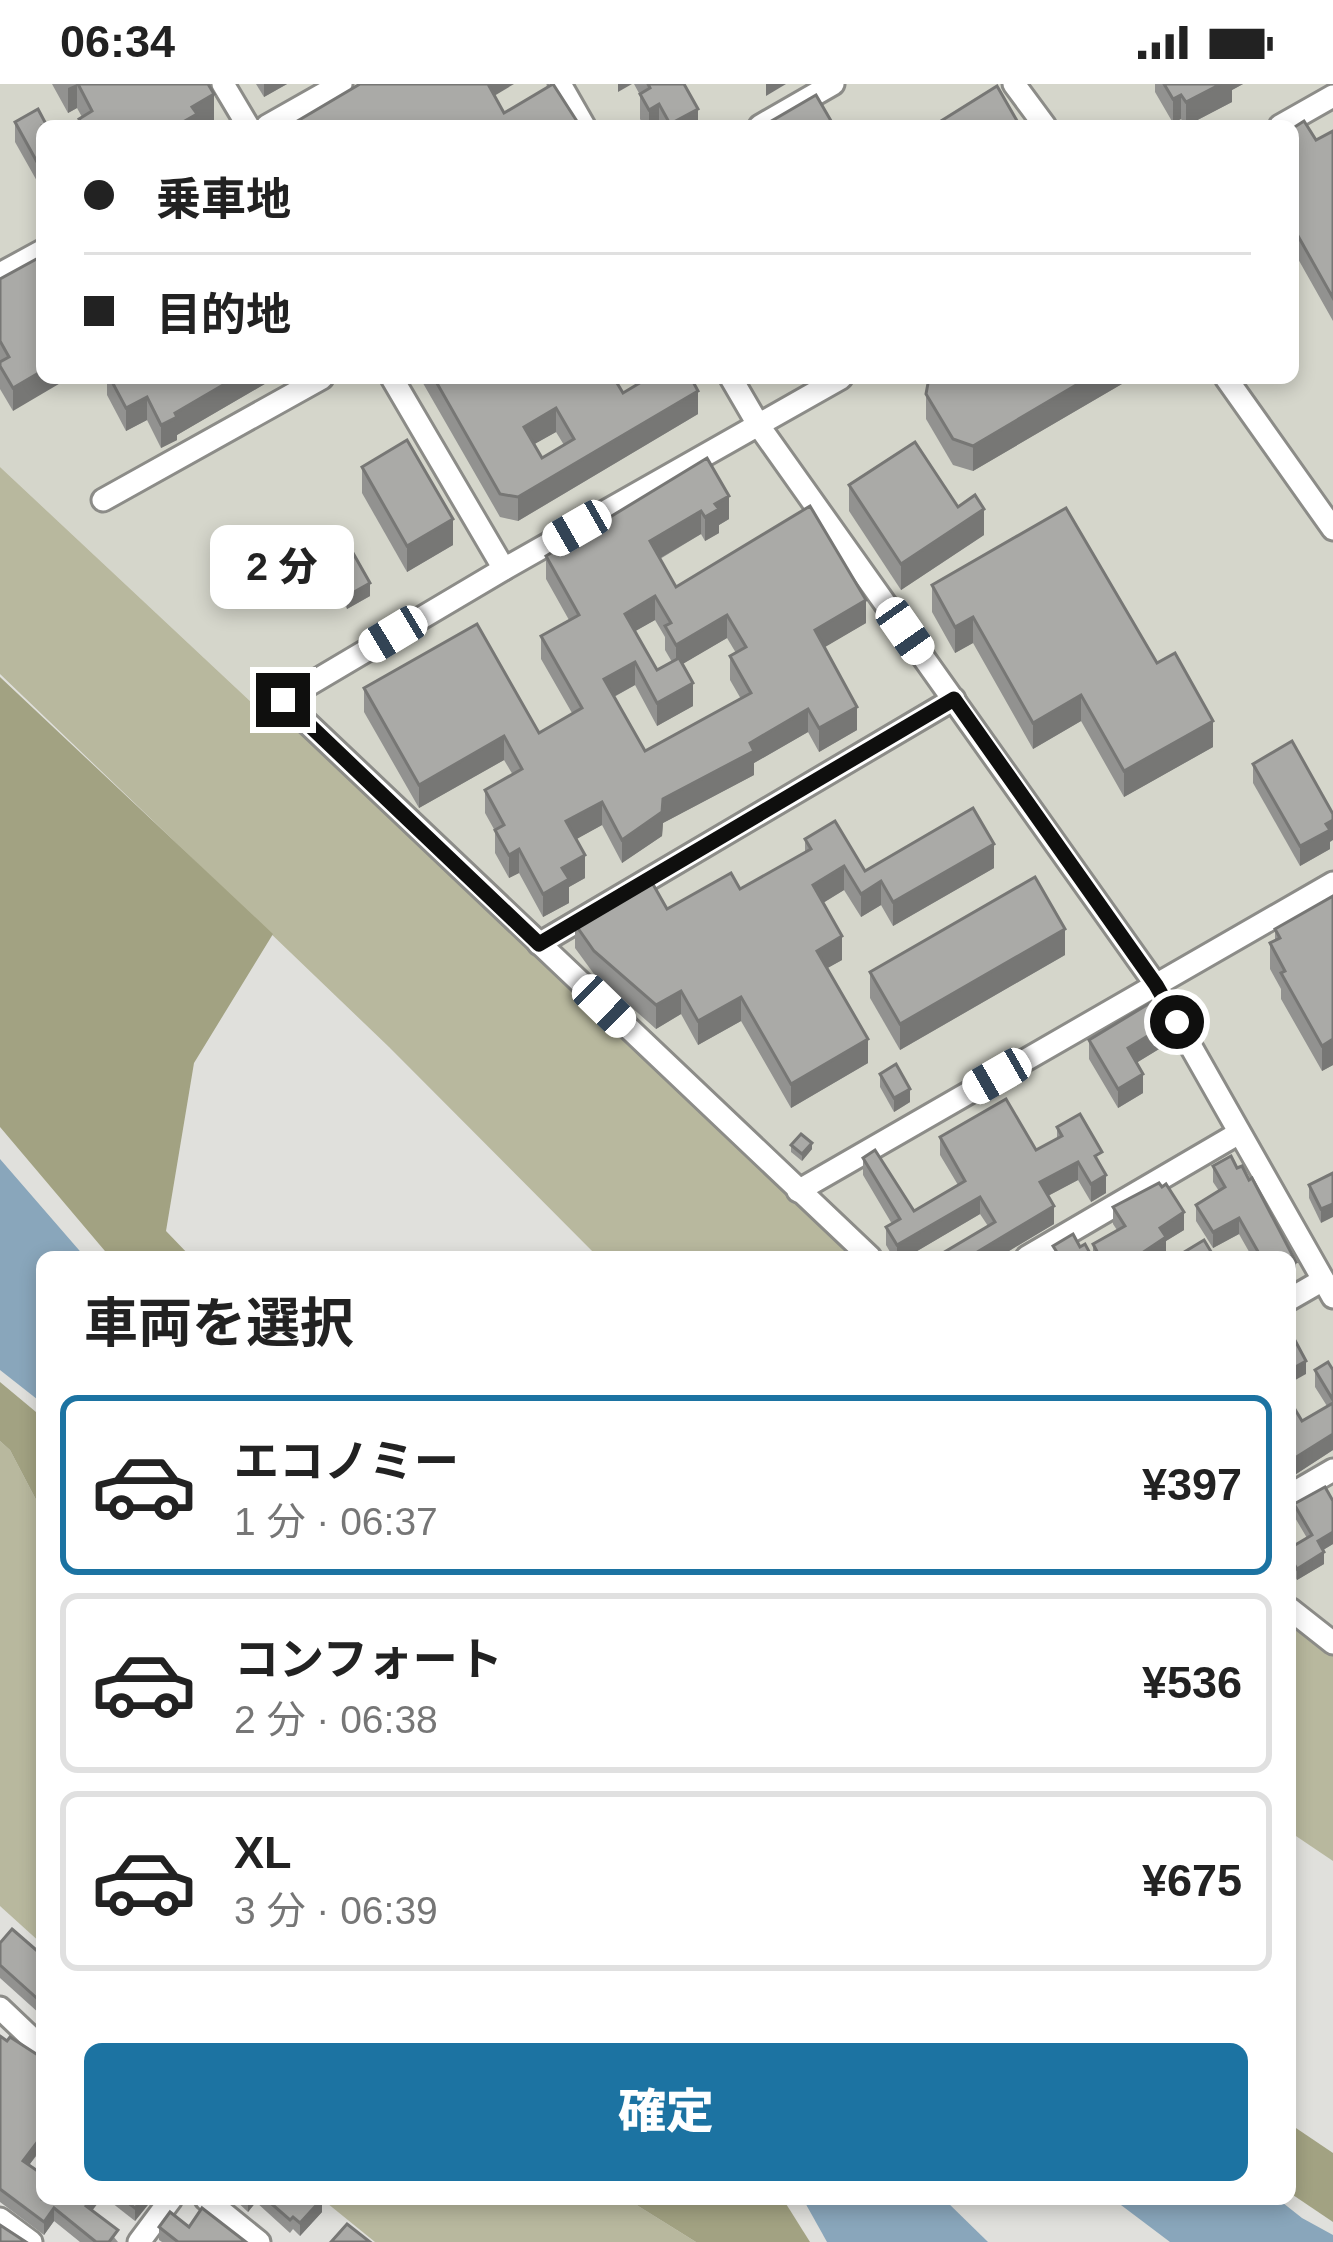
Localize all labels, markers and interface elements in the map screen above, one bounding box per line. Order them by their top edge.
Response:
text: 06:34 [60,16,175,67]
text: 乗車地 [156,174,291,225]
text: 目的地 [156,289,291,340]
car [537,494,617,562]
callout: 2 分 [211,526,355,610]
text: 2 分 [246,545,318,588]
car [870,591,940,671]
car [353,600,433,668]
route end [256,673,310,727]
car [566,968,642,1044]
route start [1150,995,1204,1049]
car [957,1042,1037,1110]
text: 車両を選択 [84,1293,354,1353]
icon: car [90,1431,198,1539]
text: エコノミー [234,1436,459,1487]
text: ¥397 [1142,1459,1242,1510]
text: 1 分 · 06:37 [234,1500,438,1543]
icon: car [90,1629,198,1737]
text: コンフォート [234,1634,503,1685]
text: ¥536 [1142,1657,1242,1708]
text: 2 分 · 06:38 [234,1698,438,1741]
icon: car [90,1827,198,1935]
text: XL [234,1827,292,1878]
text: ¥675 [1142,1855,1242,1906]
text: 3 分 · 06:39 [234,1889,438,1932]
button: 確定 [84,2043,1248,2181]

